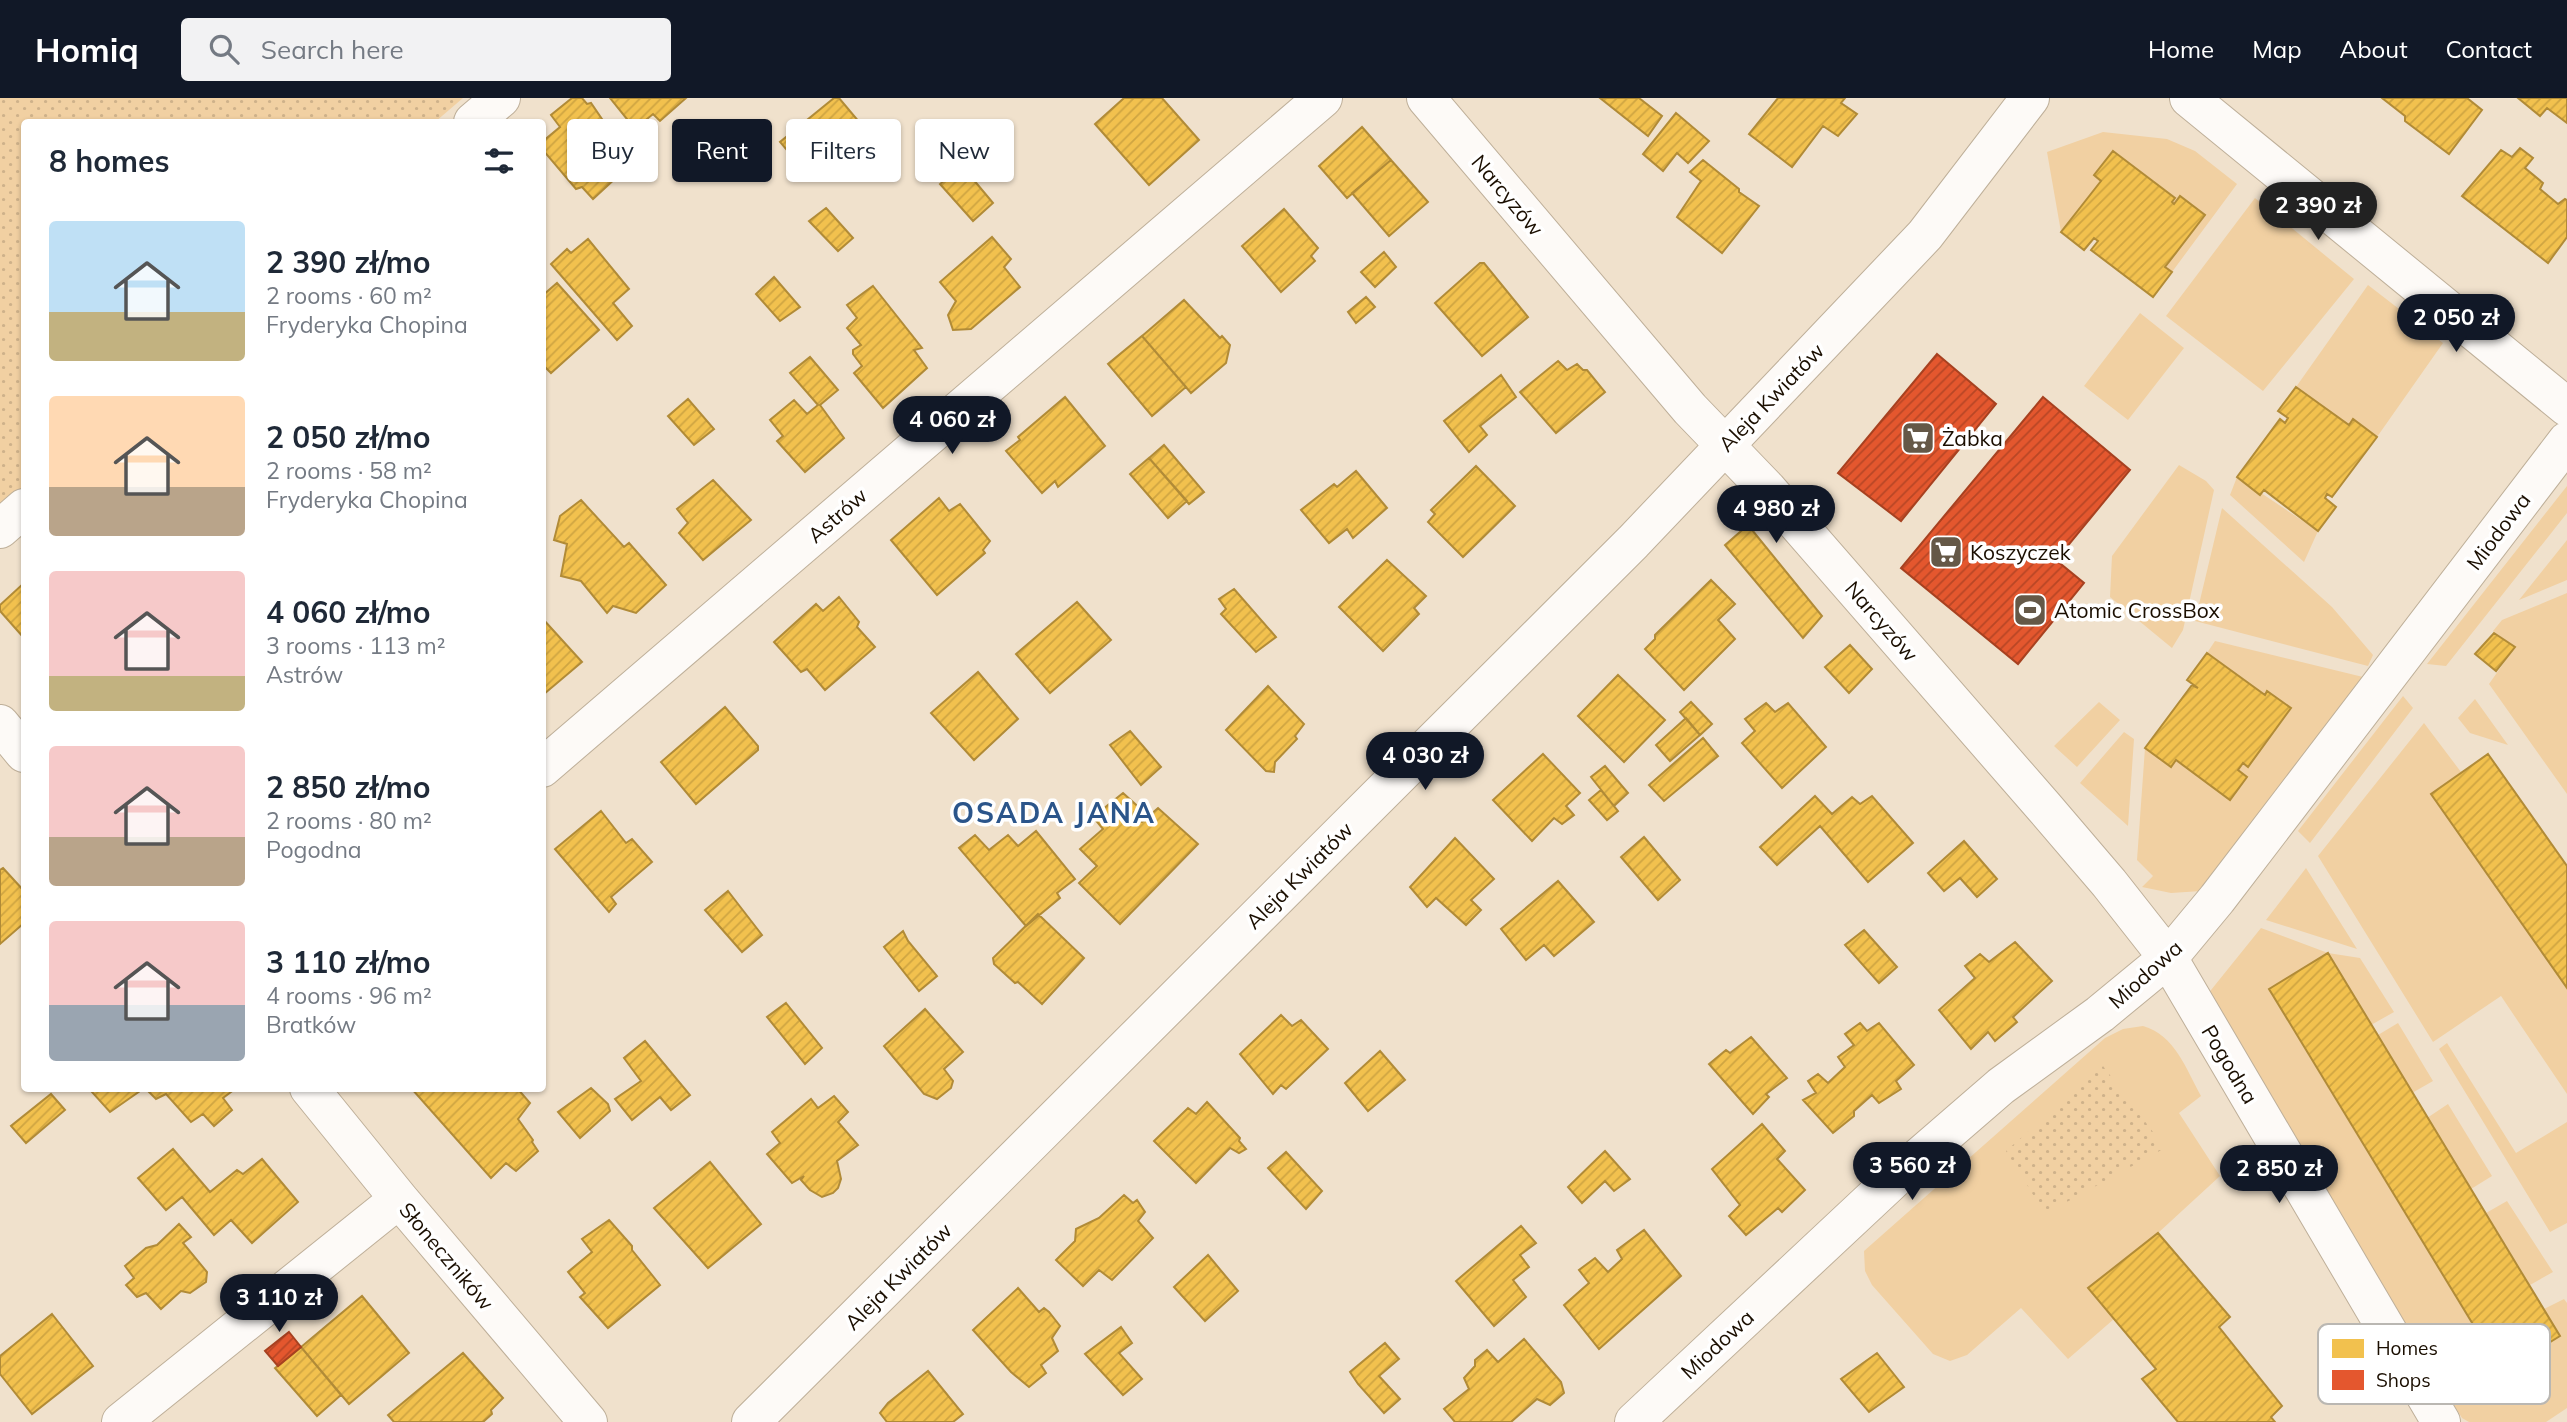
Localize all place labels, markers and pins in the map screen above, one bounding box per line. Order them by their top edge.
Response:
pin: 2 390 zł [2246,183,2390,242]
pin: 2 050 zł [2384,294,2528,354]
pin: 4 060 zł [880,396,1024,456]
supermarket icon: Żabka [1899,419,1937,457]
place label: Żabka [1942,425,2003,451]
pin: 4 980 zł [1704,486,1848,545]
supermarket icon: Koszyczek [1927,533,1965,571]
place label: Koszyczek [1970,539,2071,565]
sports icon: Atomic CrossBox [2011,591,2049,629]
place label: Atomic CrossBox [2054,597,2220,623]
pin: 4 030 zł [1353,732,1497,792]
pin: 3 560 zł [1840,1142,1984,1202]
pin: 2 850 zł [2207,1146,2351,1205]
pin: 3 110 zł [207,1274,351,1334]

